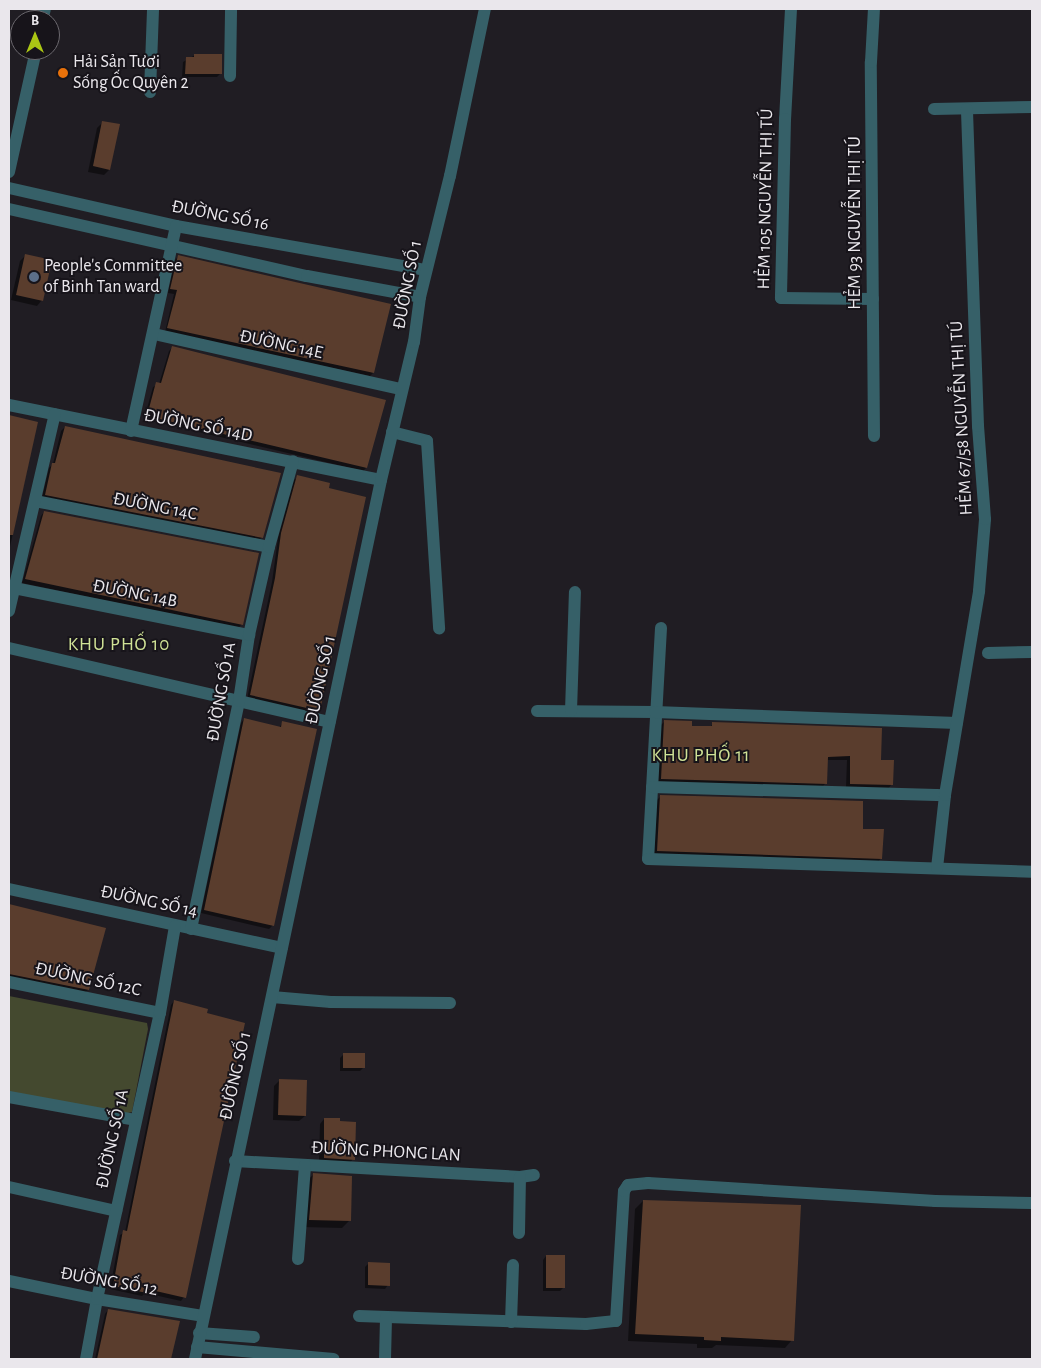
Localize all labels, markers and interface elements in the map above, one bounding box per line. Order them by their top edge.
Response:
north arrow [10,10,60,60]
text: B [31,14,39,28]
place label: Hải Sản Tươi Sống Ốc Quyên 2 [73,52,189,94]
marker: Hải Sản Tươi Sống Ốc Quyên 2 [57,67,69,79]
street label: HẺM 105 NGUYỄN THỊ TÚ [754,108,778,290]
street label: HẺM 93 NGUYỄN THỊ TÚ [844,136,866,310]
street label: ĐƯỜNG SỐ 16 [170,196,270,236]
street label: ĐƯỜNG SỐ 1 [389,239,427,331]
place label: People's Committee of Binh Tan ward [44,256,182,298]
marker: People's Committee of Binh Tan ward [28,271,40,283]
street label: HẺM 67/58 NGUYỄN THỊ TÚ [946,320,978,516]
street label: ĐƯỜNG 14E [237,326,325,364]
street label: ĐƯỜNG SỐ 14D [142,405,254,447]
street label: ĐƯỜNG 14C [111,488,199,526]
street label: ĐƯỜNG 14B [91,575,179,613]
district label: KHU PHỐ 10 [66,634,172,656]
street label: ĐƯỜNG SỐ 1 [301,634,341,726]
street label: ĐƯỜNG SỐ 1A [203,641,241,743]
district label: KHU PHỐ 11 [650,745,752,767]
street label: ĐƯỜNG SỐ 14 [98,881,200,923]
street label: ĐƯỜNG SỐ 12C [33,958,143,1002]
street label: ĐƯỜNG SỐ 1 [215,1030,257,1122]
street label: ĐƯỜNG SỐ 1A [92,1088,134,1190]
street label: ĐƯỜNG PHONG LAN [311,1137,461,1167]
street label: ĐƯỜNG SỐ 12 [59,1263,159,1301]

